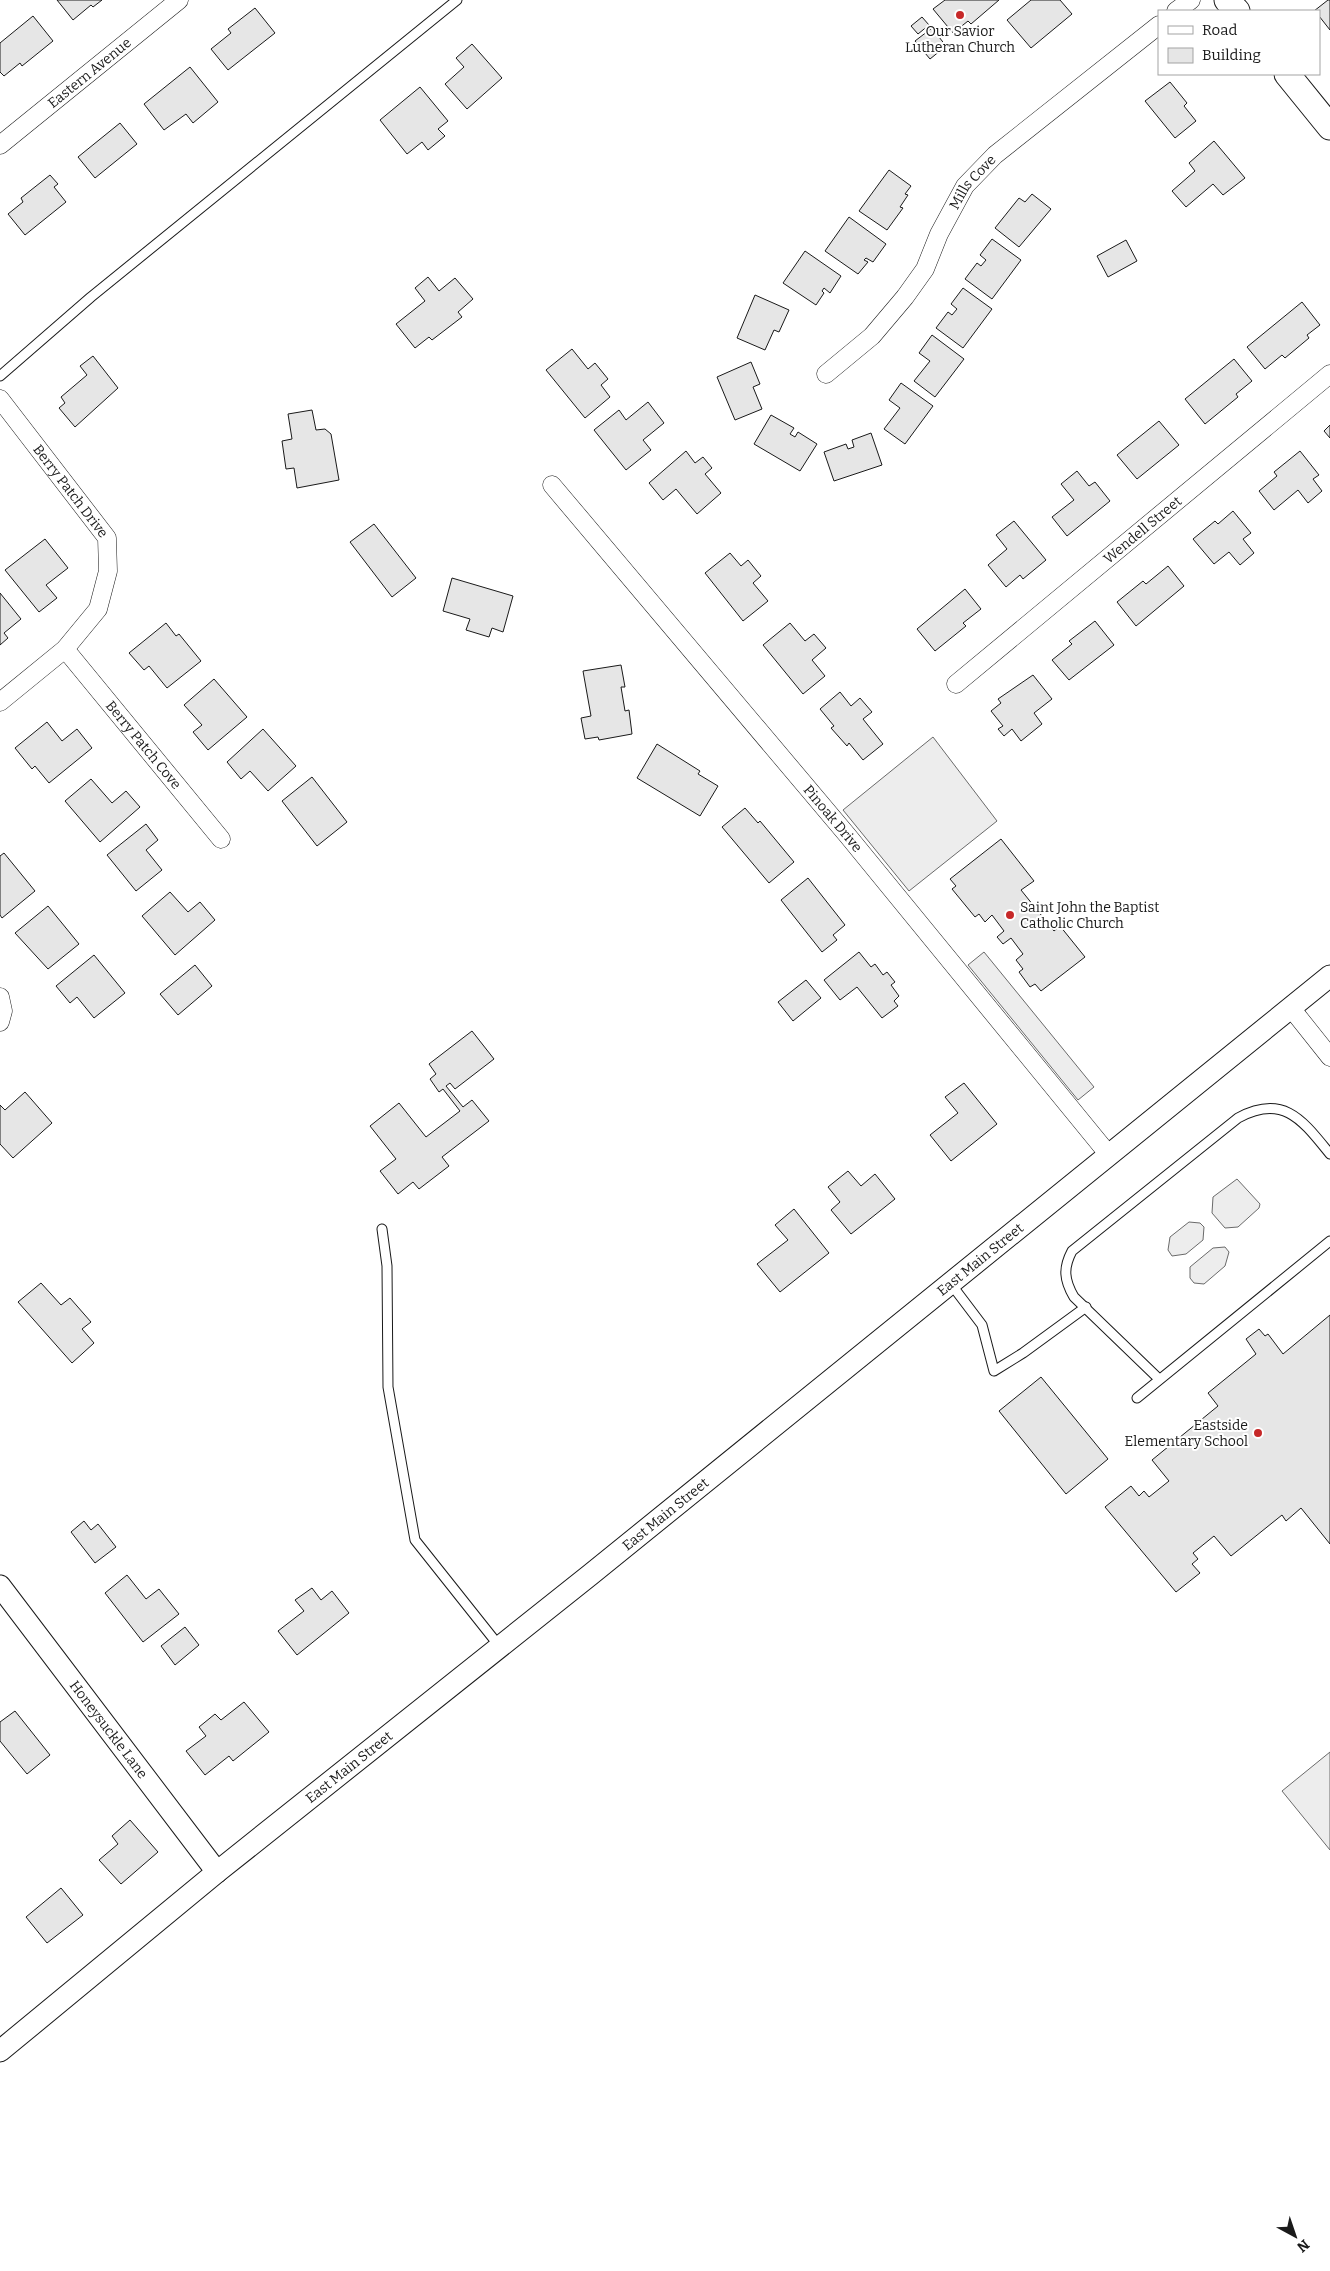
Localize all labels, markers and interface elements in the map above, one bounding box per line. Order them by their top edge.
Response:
marker: Our Savior Lutheran Church [954,9,966,21]
legend [1158,10,1320,75]
text: Road [1202,21,1237,39]
place label: Our Savior Lutheran Church [905,23,1015,56]
street label: Eastern Avenue [45,34,135,112]
text: Building [1202,46,1261,64]
street label: Mills Cove [946,151,1000,212]
street label: Berry Patch Drive [29,441,111,541]
street label: Wendell Street [1100,493,1185,567]
street label: Berry Patch Cove [102,697,185,793]
street label: Pinoak Drive [800,782,866,856]
place label: Saint John the Baptist Catholic Church [1020,899,1159,932]
marker: Saint John the Baptist Catholic Church [1004,909,1016,921]
street label: East Main Street [934,1220,1027,1300]
place label: Eastside Elementary School [1125,1417,1248,1450]
marker: Eastside Elementary School [1252,1427,1264,1439]
street label: East Main Street [619,1474,712,1554]
street label: Honeysuckle Lane [66,1677,151,1782]
street label: East Main Street [302,1728,396,1807]
north arrow [1270,2211,1320,2261]
text: N [1293,2236,1313,2256]

